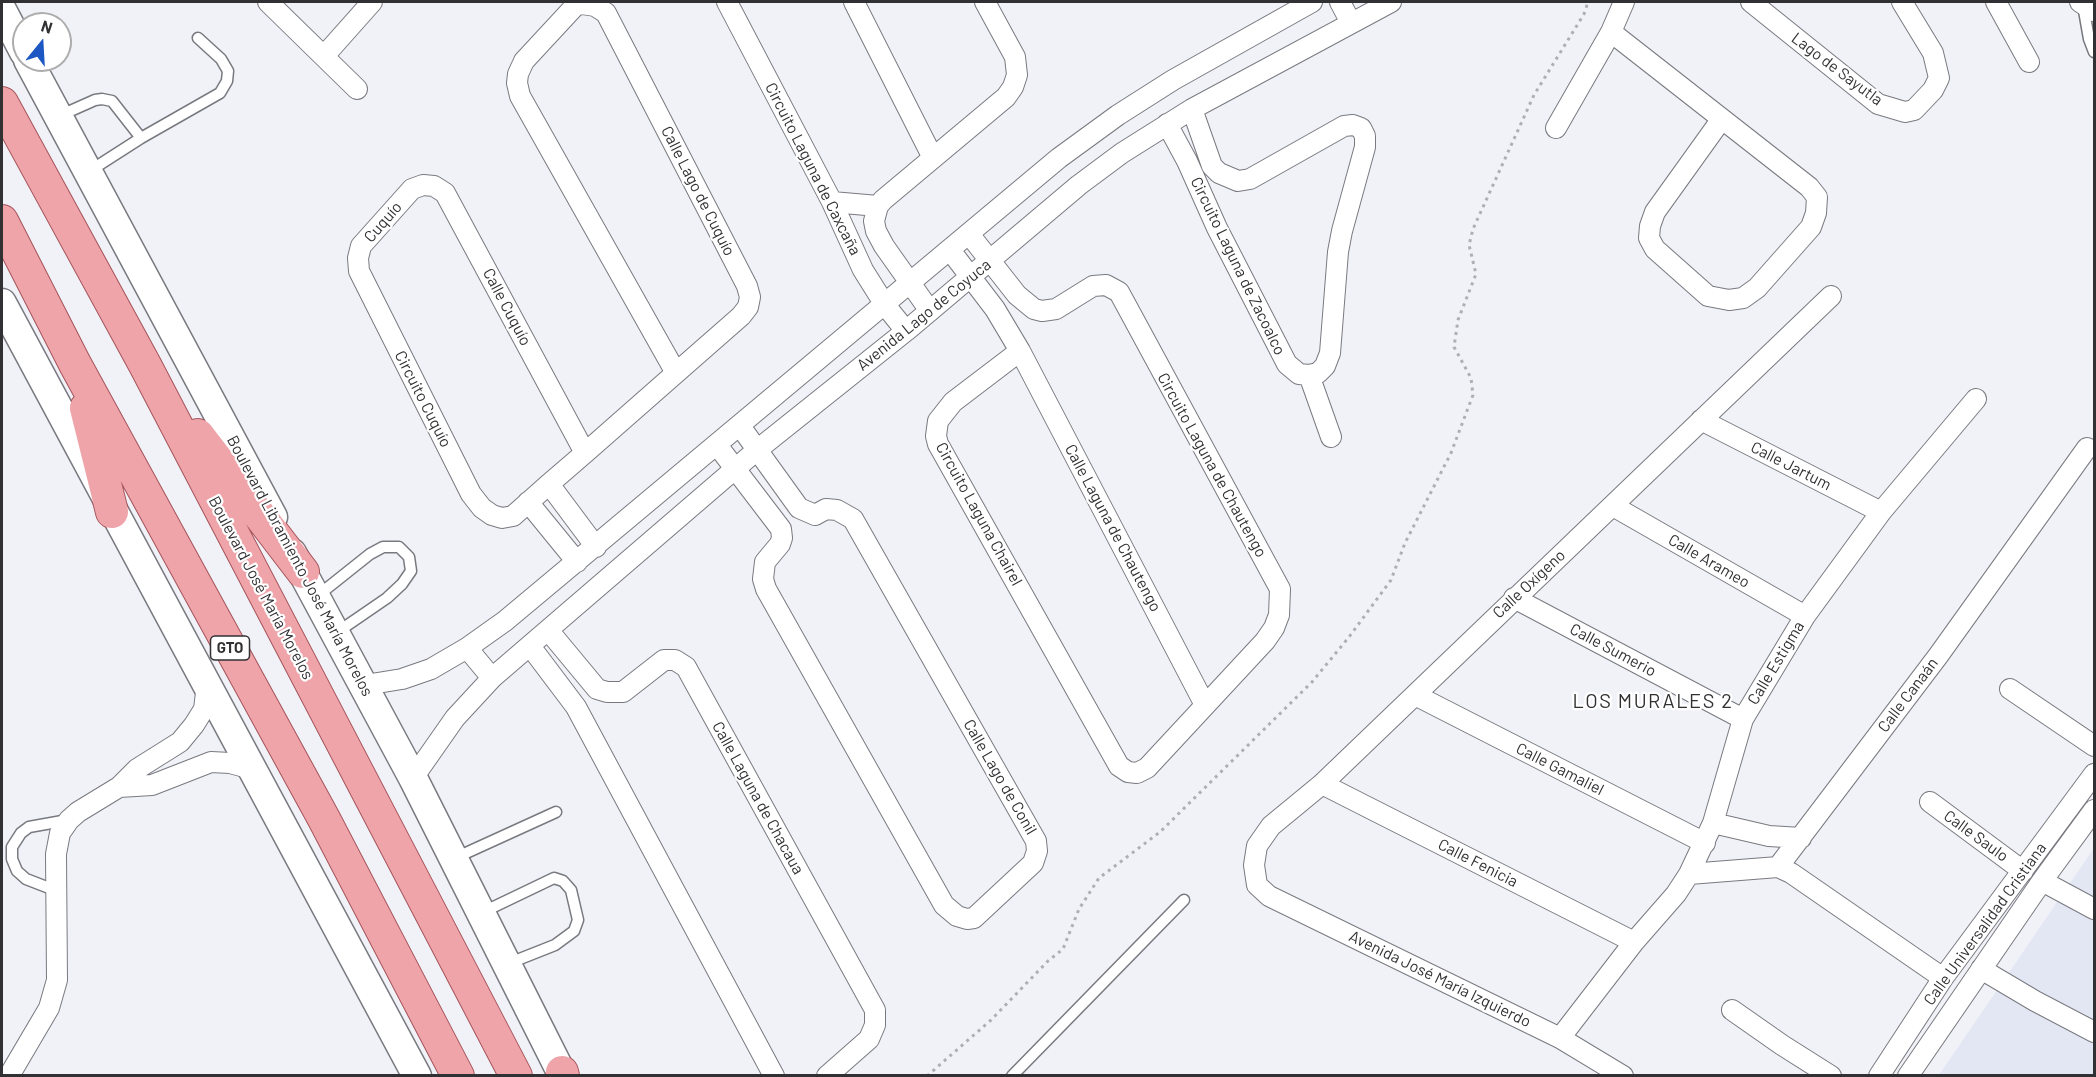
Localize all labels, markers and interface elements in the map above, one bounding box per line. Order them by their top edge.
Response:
north arrow [12,12,72,72]
text: N [39,16,55,37]
street label: Lago de Sayutla [1788,28,1886,110]
street label: Circuito Laguna de Caxcaña [761,79,865,259]
street label: Calle Lago de Cuquío [657,123,739,259]
street label: Circuito Laguna de Zacoalco [1186,174,1290,358]
street label: Cuquío [360,198,406,246]
street label: Avenida Lago de Coyuca [853,255,995,375]
street label: Calle Cuquío [479,265,535,349]
street label: Circuito Cuquío [390,347,456,451]
street label: Circuito Laguna de Chautengo [1153,369,1271,561]
street label: Boulevard Libramiento José María Morelos [223,432,377,700]
street label: Calle Jartum [1747,437,1835,495]
street label: Circuito Laguna Chairel [932,439,1026,589]
street label: Calle Laguna de Chautengo [1061,441,1165,615]
street label: Boulevard José María Morelos [204,493,318,683]
street label: Calle Arameo [1665,530,1753,592]
street label: Calle Oxígeno [1489,546,1569,622]
street label: Calle Estigma [1744,618,1808,708]
street label: Calle Sumerio [1567,619,1659,681]
road number: GTO [210,636,250,660]
street label: Calle Canaán [1874,654,1942,736]
district label: LOS MURALES 2 [1572,689,1734,713]
street label: Calle Lago de Conil [959,716,1041,838]
street label: Calle Laguna de Chacaua [708,718,808,878]
street label: Calle Gamaliel [1513,739,1607,799]
street label: Calle Saulo [1940,806,2012,866]
street label: Calle Fenicia [1435,835,1521,891]
street label: Calle Universalidad Cristiana [1920,839,2050,1009]
street label: Avenida José María Izquierdo [1346,927,1534,1031]

